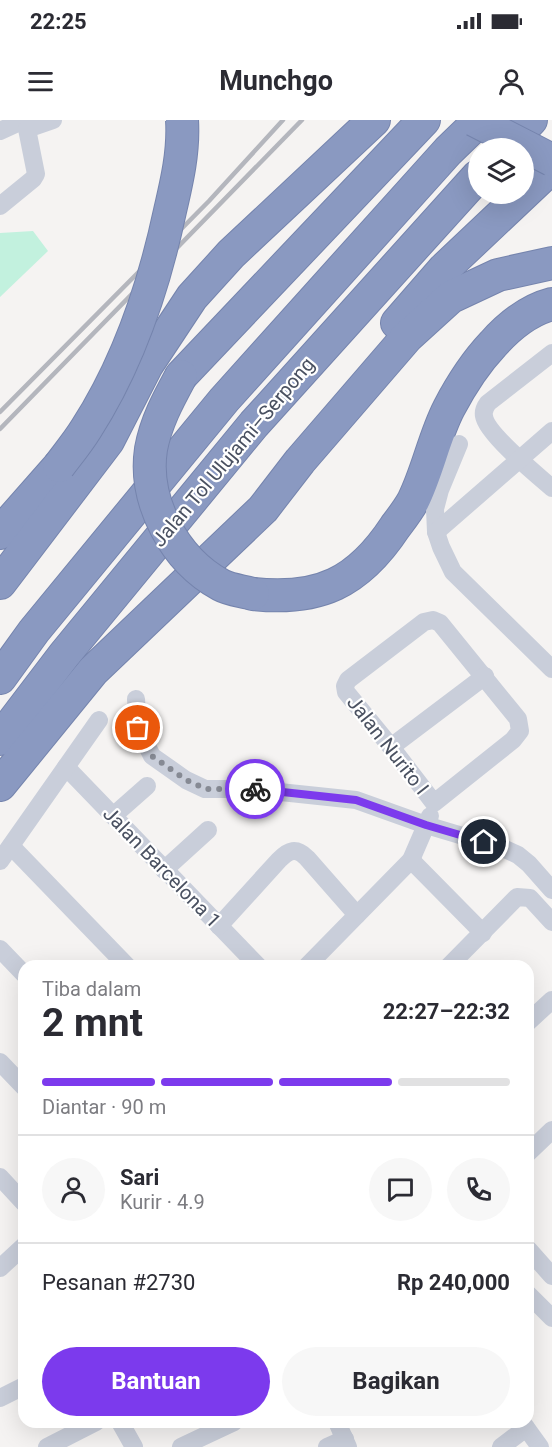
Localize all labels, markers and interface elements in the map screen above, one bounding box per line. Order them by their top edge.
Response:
text: 22:25 [30,9,87,34]
icon: menu [24,65,57,98]
text: Munchgo [219,65,333,97]
icon: person [495,65,528,98]
map controls [468,138,534,204]
button: layers [468,138,534,204]
street label: Jalan Tol Ulujami–Serpong [147,352,319,552]
street label: Jalan Nurito I [342,691,434,799]
pin [112,702,163,753]
icon: bag [121,711,154,744]
courier [225,759,285,819]
icon: bike [239,773,272,806]
street label: Jalan Barcelona 1 [98,801,226,933]
pin [458,816,509,867]
icon: home [467,825,500,858]
text: Tiba dalam [42,977,141,1001]
text: 22:27–22:32 [383,999,510,1024]
text: 2 mnt [42,1000,143,1046]
text: Diantar · 90 m [42,1095,166,1119]
button: person [42,1158,105,1221]
button: chat [369,1158,432,1221]
button: phone [447,1158,510,1221]
text: Sari [120,1165,159,1190]
text: Kurir · 4.9 [120,1190,205,1214]
text: Pesanan #2730 [42,1270,195,1295]
text: Rp 240,000 [397,1270,510,1295]
button: Bantuan [42,1347,270,1416]
button: Bagikan [282,1347,510,1416]

